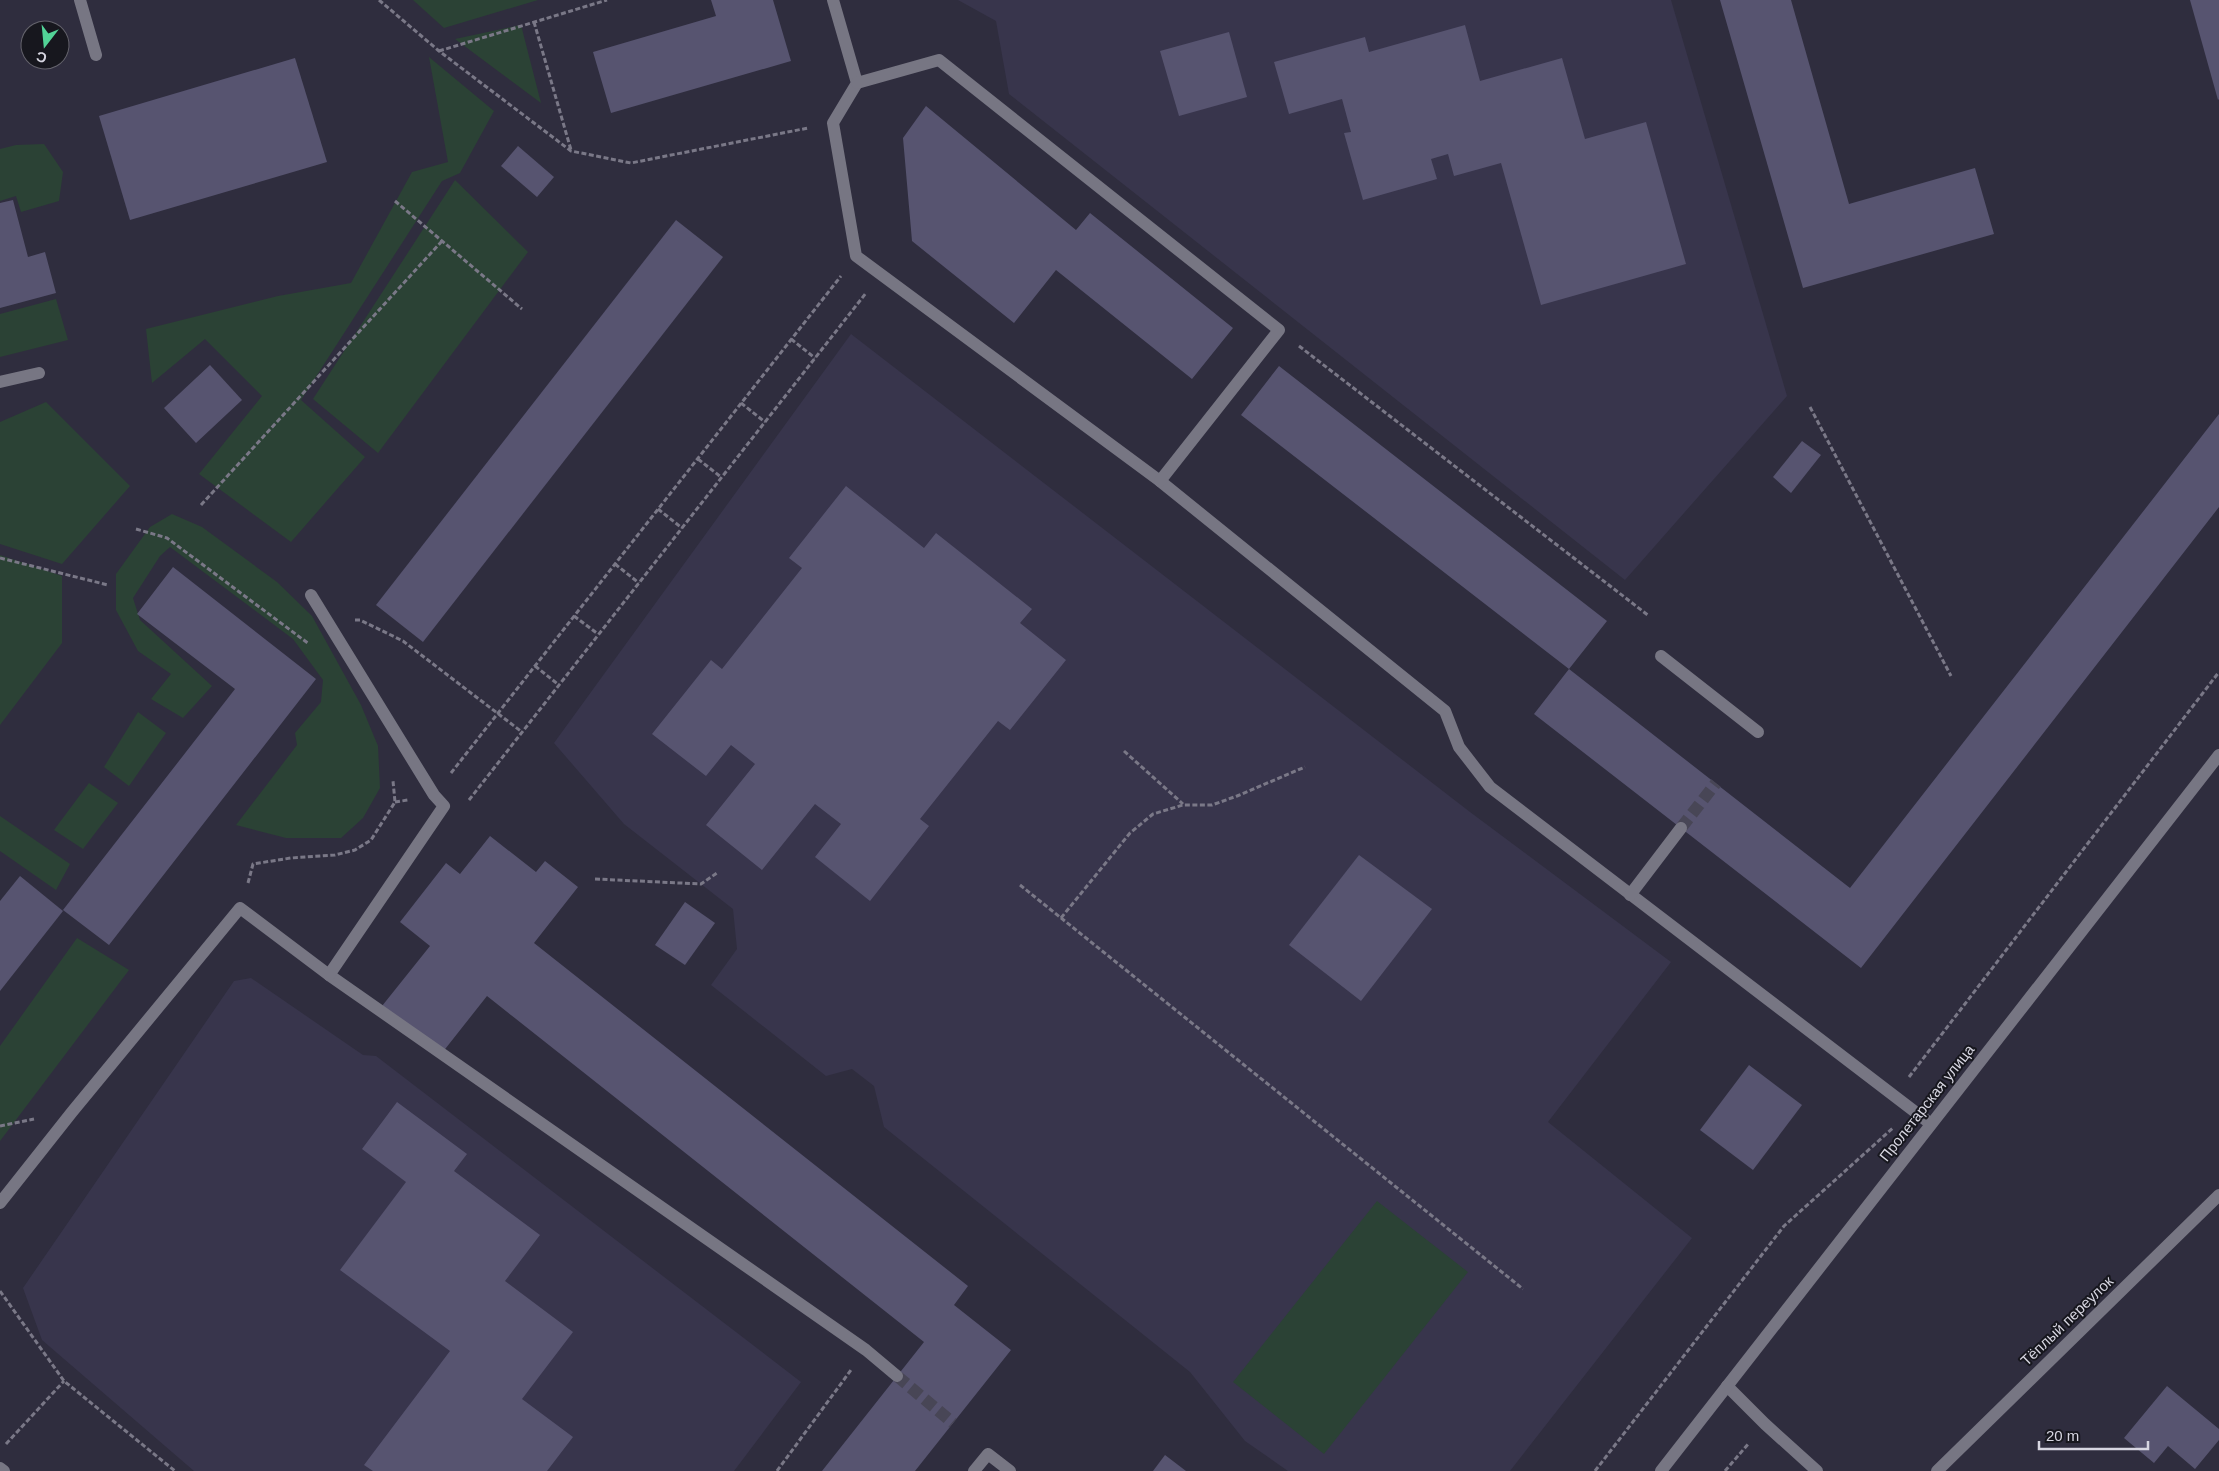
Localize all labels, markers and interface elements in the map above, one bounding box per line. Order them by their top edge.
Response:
north arrow [20,20,70,70]
text: С [34,48,48,67]
street label: Пролетарская улица [1876,1040,1978,1164]
street label: Тёплый переулок [2017,1272,2117,1369]
scale bar [2039,1418,2148,1450]
text: 20 m [2046,1427,2079,1444]

